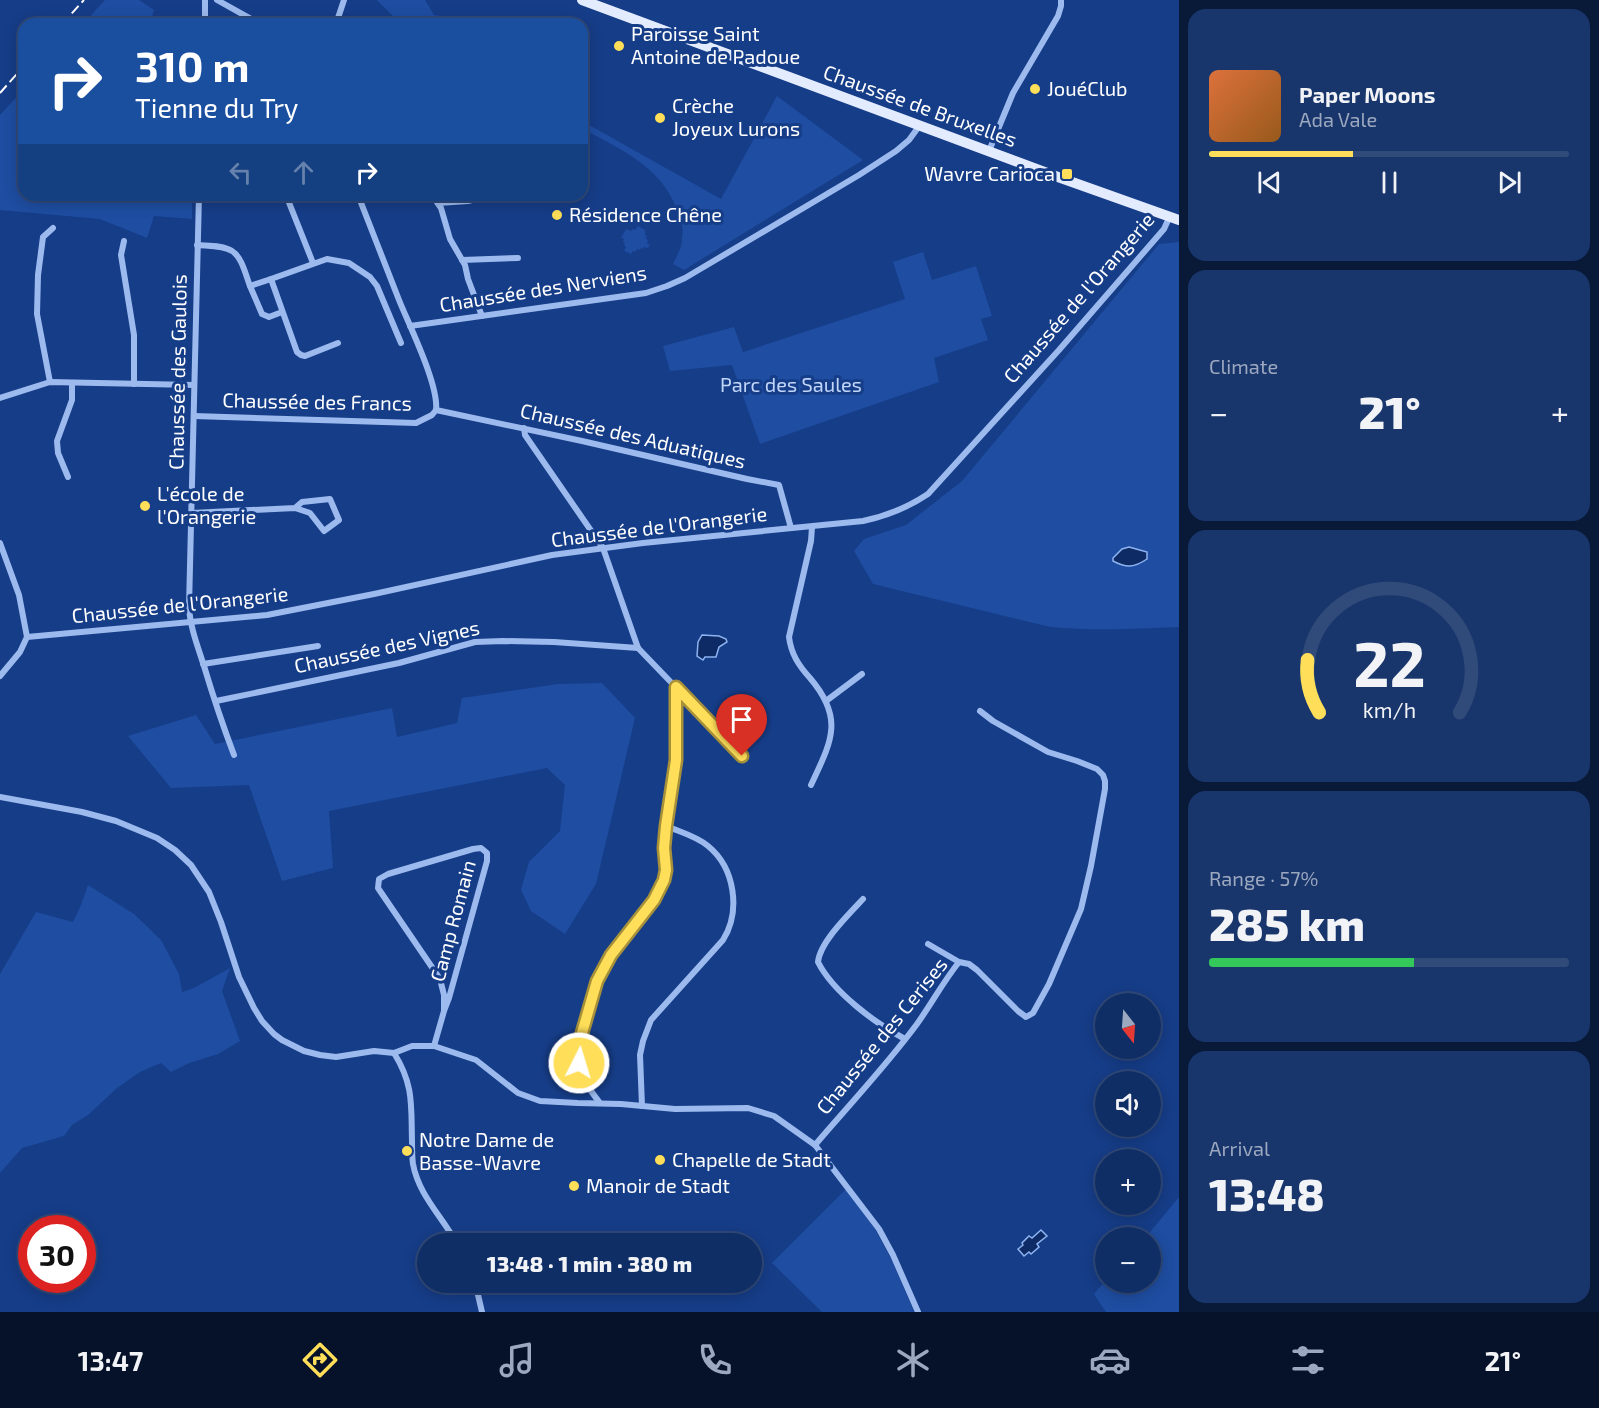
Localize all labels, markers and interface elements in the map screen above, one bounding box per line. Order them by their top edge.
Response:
place label: Paroisse Saint Antoine de Padoue [631,21,800,68]
marker: Paroisse Saint Antoine de Padoue [612,39,626,53]
text: 310 m [135,40,250,90]
icon: right [36,42,114,120]
street label: Chaussée de Bruxelles [820,59,1020,151]
place label: JouéClub [1047,76,1127,100]
text: Paper Moons [1299,81,1435,107]
marker: JouéClub [1028,82,1042,96]
text: Tienne du Try [135,91,298,123]
place label: Crèche Joyeux Lurons [672,93,800,140]
text: Ada Vale [1299,107,1377,131]
marker: Crèche Joyeux Lurons [653,111,667,125]
icon: left [224,156,257,189]
icon: ahead [287,156,320,189]
icon: right [350,156,383,189]
place label: Wavre Carioca [924,161,1055,185]
icon: previous [1253,166,1286,199]
icon: pause [1373,166,1406,199]
icon: next [1493,166,1526,199]
marker: Wavre Carioca [1060,167,1074,181]
place label: Résidence Chêne [569,202,722,226]
street label: Chaussée de l'Orangerie [998,207,1159,387]
marker: Résidence Chêne [550,208,564,222]
street label: Chaussée des Nerviens [438,260,648,316]
street label: Chaussée des Gaulois [163,274,191,470]
text: Climate [1209,354,1278,378]
park label: Parc des Saules [720,372,862,396]
text: 21° [1359,384,1421,438]
street label: Chaussée des Francs [222,387,412,415]
text: − [1209,392,1228,432]
text: + [1551,392,1569,432]
street label: Chaussée des Aduatiques [518,397,748,473]
place label: L'école de l'Orangerie [157,481,256,528]
marker: L'école de l'Orangerie [138,499,152,513]
street label: Chaussée de l'Orangerie [549,501,768,551]
street label: Chaussée de l'Orangerie [70,581,289,627]
street label: Chaussée des Vignes [292,615,482,677]
text: 22 [1353,625,1425,700]
pin [716,694,767,756]
text: km/h [1362,697,1416,722]
icon: arrive [725,703,758,736]
street label: Camp Romain [424,857,480,984]
text: Range · 57% [1209,866,1318,890]
text: 285 km [1209,896,1365,950]
street label: Chaussée des Cerises [811,952,952,1119]
north arrow [1095,993,1161,1059]
map controls [1095,993,1161,1293]
position arrow [547,1031,611,1095]
button: sound [1095,1071,1161,1137]
place label: Notre Dame de Basse-Wavre [419,1127,554,1174]
text: Arrival [1209,1136,1270,1160]
marker: Notre Dame de Basse-Wavre [400,1144,414,1158]
place label: Chapelle de Stadt [672,1147,831,1171]
button: + [1095,1149,1161,1215]
marker: Chapelle de Stadt [653,1153,667,1167]
text: 13:48 [1209,1166,1325,1220]
place label: Manoir de Stadt [586,1173,730,1197]
marker: Manoir de Stadt [567,1179,581,1193]
speed limit sign: 30 [18,1215,96,1293]
button: − [1095,1227,1161,1293]
text: 13:48 · 1 min · 380 m [487,1250,692,1276]
icon: directions [299,1339,341,1381]
icon: music [496,1339,538,1381]
icon: phone [694,1339,736,1381]
icon: climate [892,1339,934,1381]
icon: car [1089,1339,1131,1381]
icon: filters [1287,1339,1329,1381]
text: 13:47 [78,1344,143,1376]
text: 21° [1484,1344,1521,1376]

